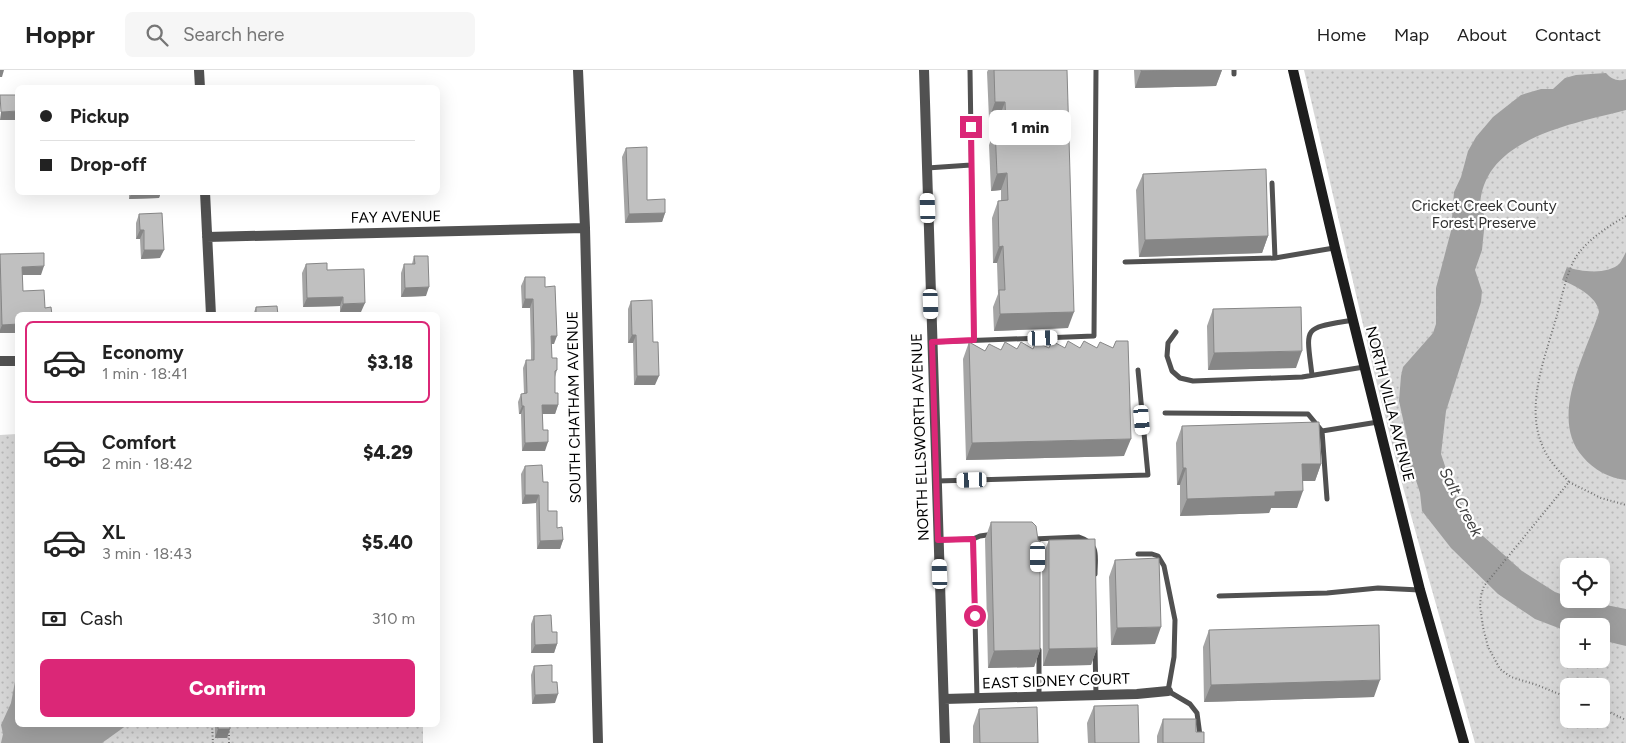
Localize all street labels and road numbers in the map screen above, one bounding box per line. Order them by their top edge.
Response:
street label: FAY AVENUE [350,207,442,227]
street label: SOUTH CHATHAM AVENUE [563,311,585,503]
street label: NORTH VILLA AVENUE [1362,324,1418,484]
street label: NORTH ELLSWORTH AVENUE [907,333,933,541]
street label: EAST SIDNEY COURT [982,669,1131,693]

